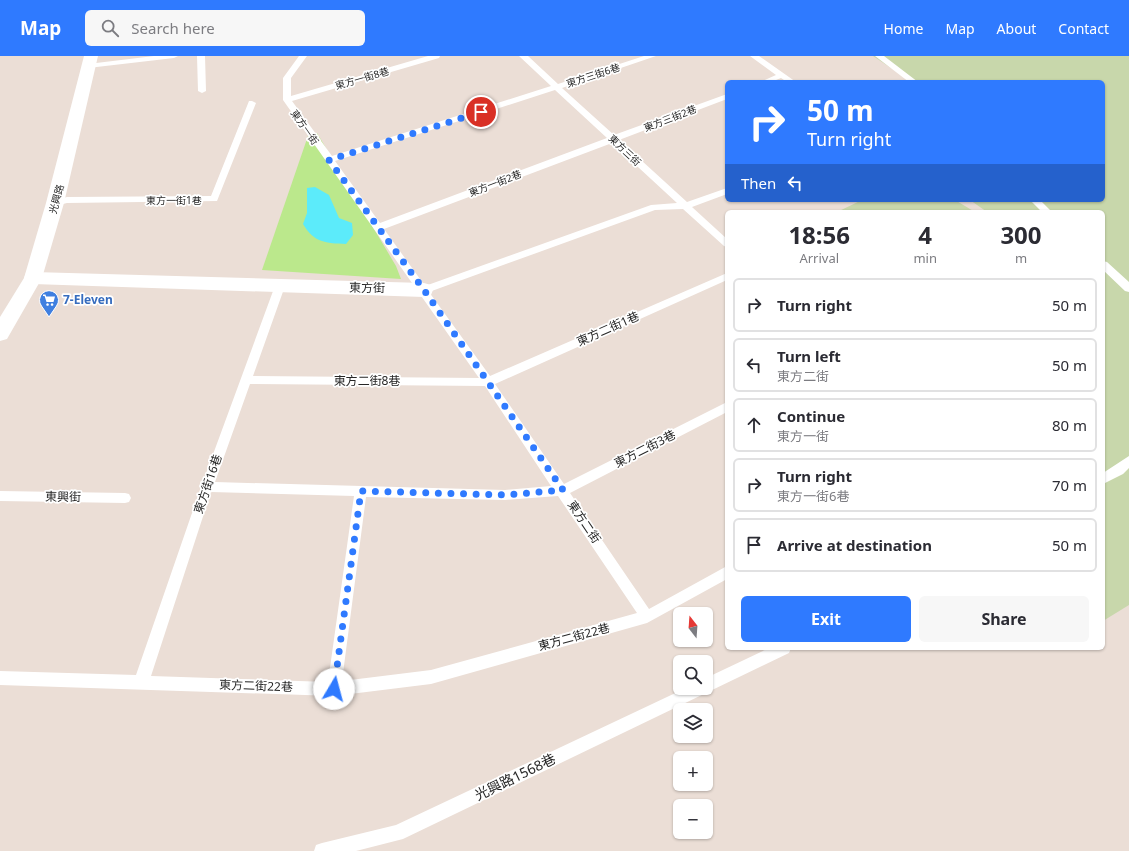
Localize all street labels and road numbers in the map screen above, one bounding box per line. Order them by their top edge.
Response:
street label: 東方三街6巷 [564,60,622,90]
street label: 東方一街8巷 [333,64,391,92]
street label: 東方三街2巷 [641,101,699,135]
street label: 東方一街 [288,107,322,147]
street label: 東方三街 [606,131,644,169]
street label: 東方一街2巷 [466,166,524,200]
street label: 光興路 [45,183,67,215]
street label: 東方一街1巷 [146,193,202,207]
street label: 東方街 [349,279,385,296]
street label: 東方二街1巷 [574,307,642,350]
street label: 東方二街8巷 [334,372,400,389]
street label: 東方二街3巷 [611,426,678,471]
street label: 東方街16巷 [189,452,226,516]
street label: 東興街 [45,488,81,505]
street label: 東方二街 [564,497,605,546]
street label: 東方二街22巷 [536,619,612,654]
street label: 東方二街22巷 [219,676,293,695]
street label: 光興路1568巷 [471,749,559,804]

